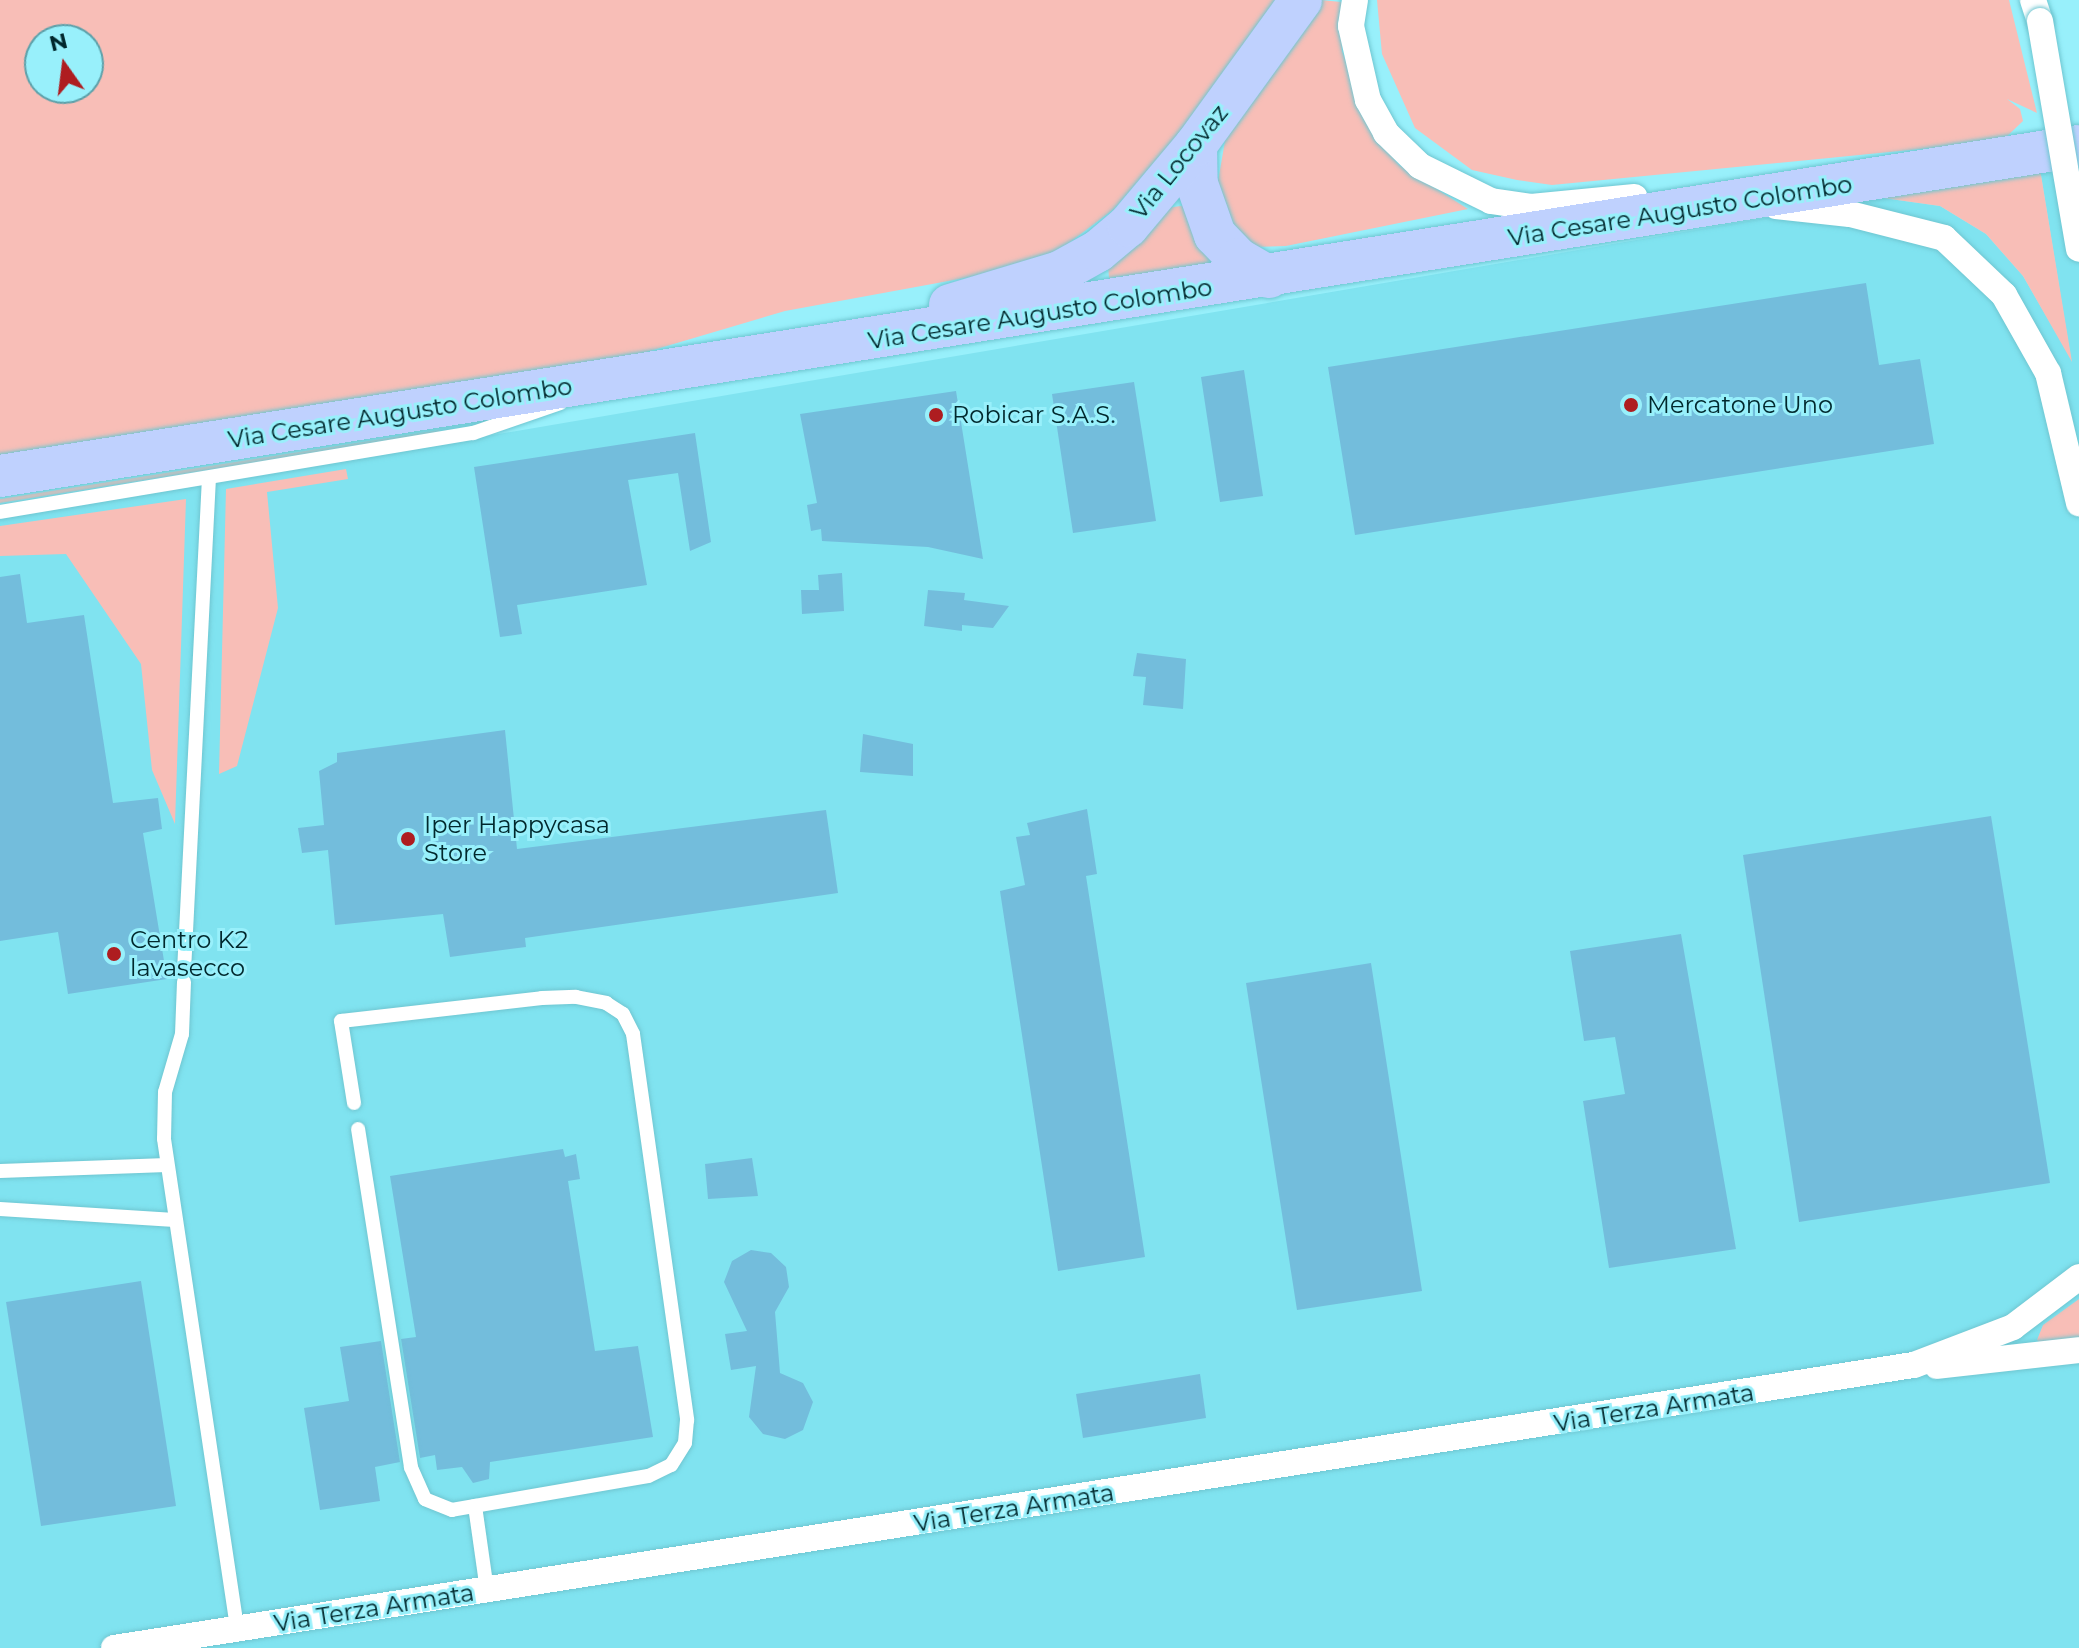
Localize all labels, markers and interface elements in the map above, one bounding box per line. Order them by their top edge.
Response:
north arrow [24,24,104,104]
text: N [47,27,70,57]
street label: Via Locovaz [1124,99,1234,225]
street label: Via Cesare Augusto Colombo [1506,170,1854,252]
street label: Via Cesare Augusto Colombo [866,273,1214,355]
street label: Via Cesare Augusto Colombo [226,372,574,454]
place label: Mercatone Uno [1647,391,1833,419]
marker: Mercatone Uno [1622,396,1640,414]
place label: Robicar S.A.S. [952,401,1116,429]
marker: Robicar S.A.S. [927,406,945,424]
place label: Iper Happycasa Store [424,811,610,867]
marker: Iper Happycasa Store [399,830,417,848]
place label: Centro K2 lavasecco [130,926,248,982]
marker: Centro K2 lavasecco [105,945,123,963]
street label: Via Terza Armata [1552,1378,1756,1438]
street label: Via Terza Armata [912,1478,1116,1538]
street label: Via Terza Armata [272,1578,476,1638]

